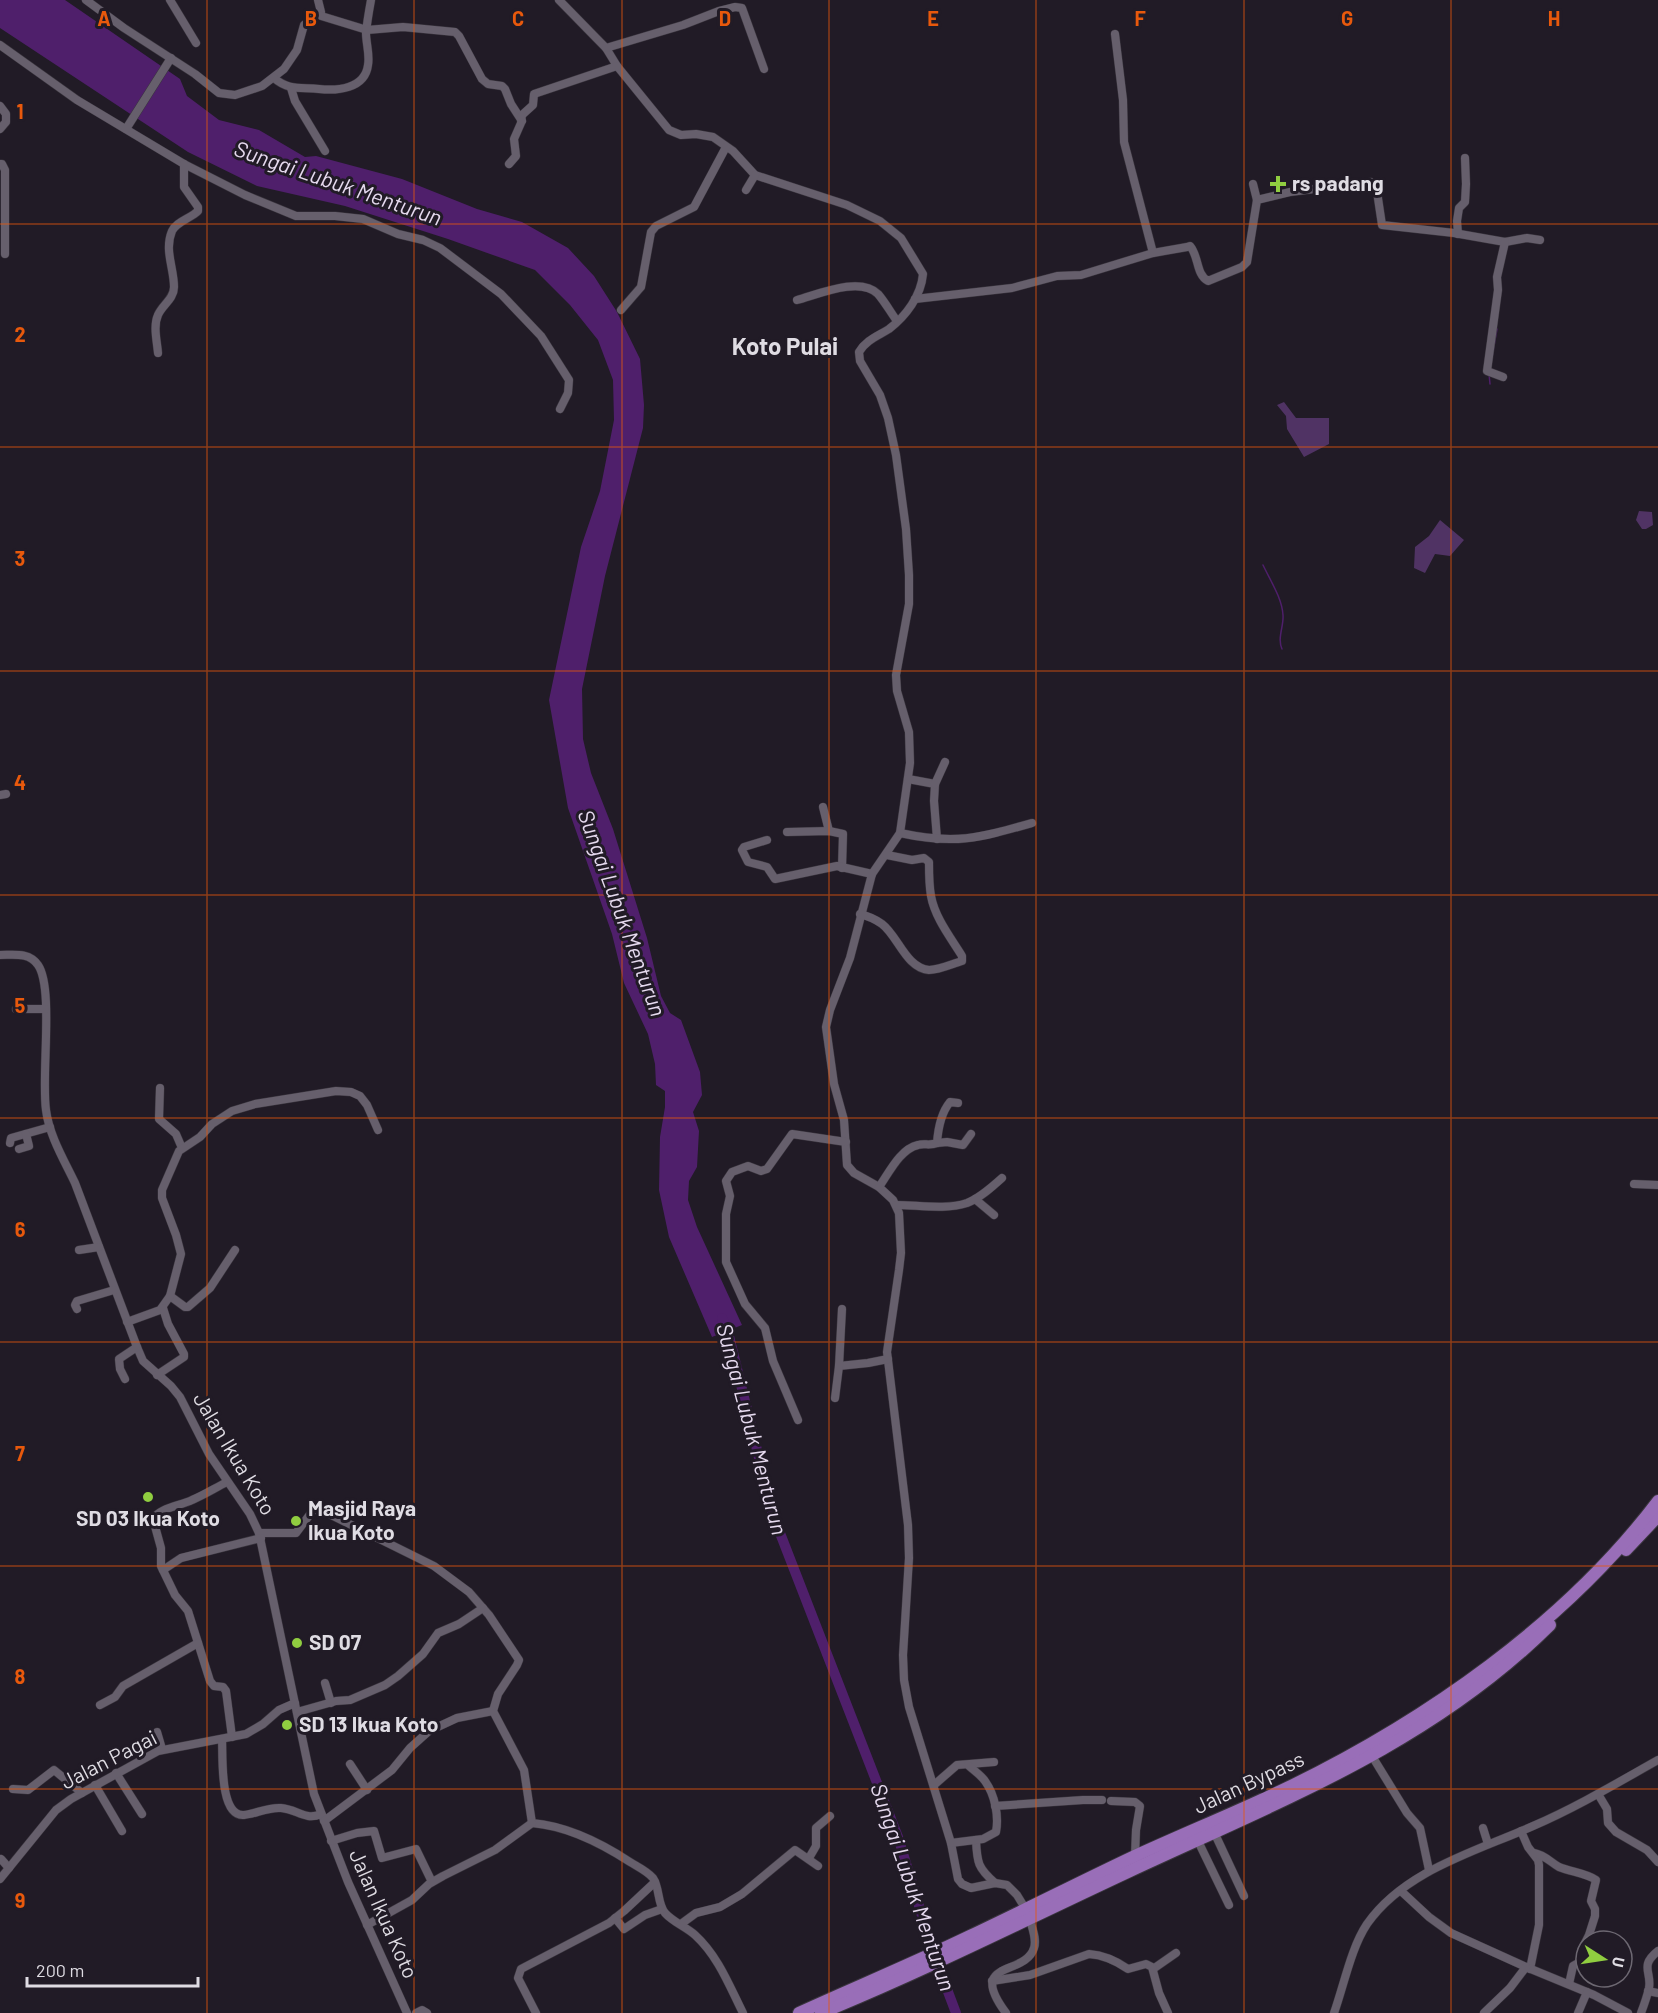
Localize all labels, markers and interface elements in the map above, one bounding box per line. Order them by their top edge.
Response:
text: A [97,6,111,30]
text: B [305,6,317,30]
text: C [512,6,524,30]
text: D [719,6,731,30]
text: E [927,6,939,30]
text: F [1134,6,1146,30]
text: G [1341,6,1353,30]
text: H [1548,6,1560,30]
text: 1 [16,99,24,123]
water label: Sungai Lubuk Menturun [231,134,446,230]
place label: rs padang [1292,170,1384,195]
marker: rs padang [1269,175,1287,193]
text: 2 [14,322,26,346]
district label: Koto Pulai [732,331,838,360]
text: 3 [15,546,25,570]
text: 4 [14,770,26,794]
water label: Sungai Lubuk Menturun [573,806,672,1019]
text: 5 [15,993,26,1017]
text: 6 [15,1217,26,1241]
water label: Sungai Lubuk Menturun [712,1320,794,1537]
street label: Jalan Ikua Koto [189,1387,282,1519]
text: 7 [15,1441,25,1465]
marker: SD 03 Ikua Koto [141,1490,155,1504]
place label: Masjid Raya Ikua Koto [308,1495,416,1544]
place label: SD 03 Ikua Koto [76,1505,220,1530]
marker: Masjid Raya Ikua Koto [289,1514,303,1528]
place label: SD 07 [309,1629,362,1654]
marker: SD 07 [290,1636,304,1650]
text: 8 [15,1664,26,1688]
place label: SD 13 Ikua Koto [299,1711,438,1736]
marker: SD 13 Ikua Koto [280,1718,294,1732]
street label: Jalan Pagai [56,1724,160,1793]
street label: Jalan Bypass [1189,1745,1308,1818]
water label: Sungai Lubuk Menturun [866,1779,962,1994]
street label: Jalan Ikua Koto [345,1845,424,1982]
text: 9 [15,1888,25,1912]
north arrow [1574,1929,1634,1989]
scale bar [27,1950,198,1988]
text: U [1609,1955,1630,1969]
text: 200 m [36,1959,84,1981]

